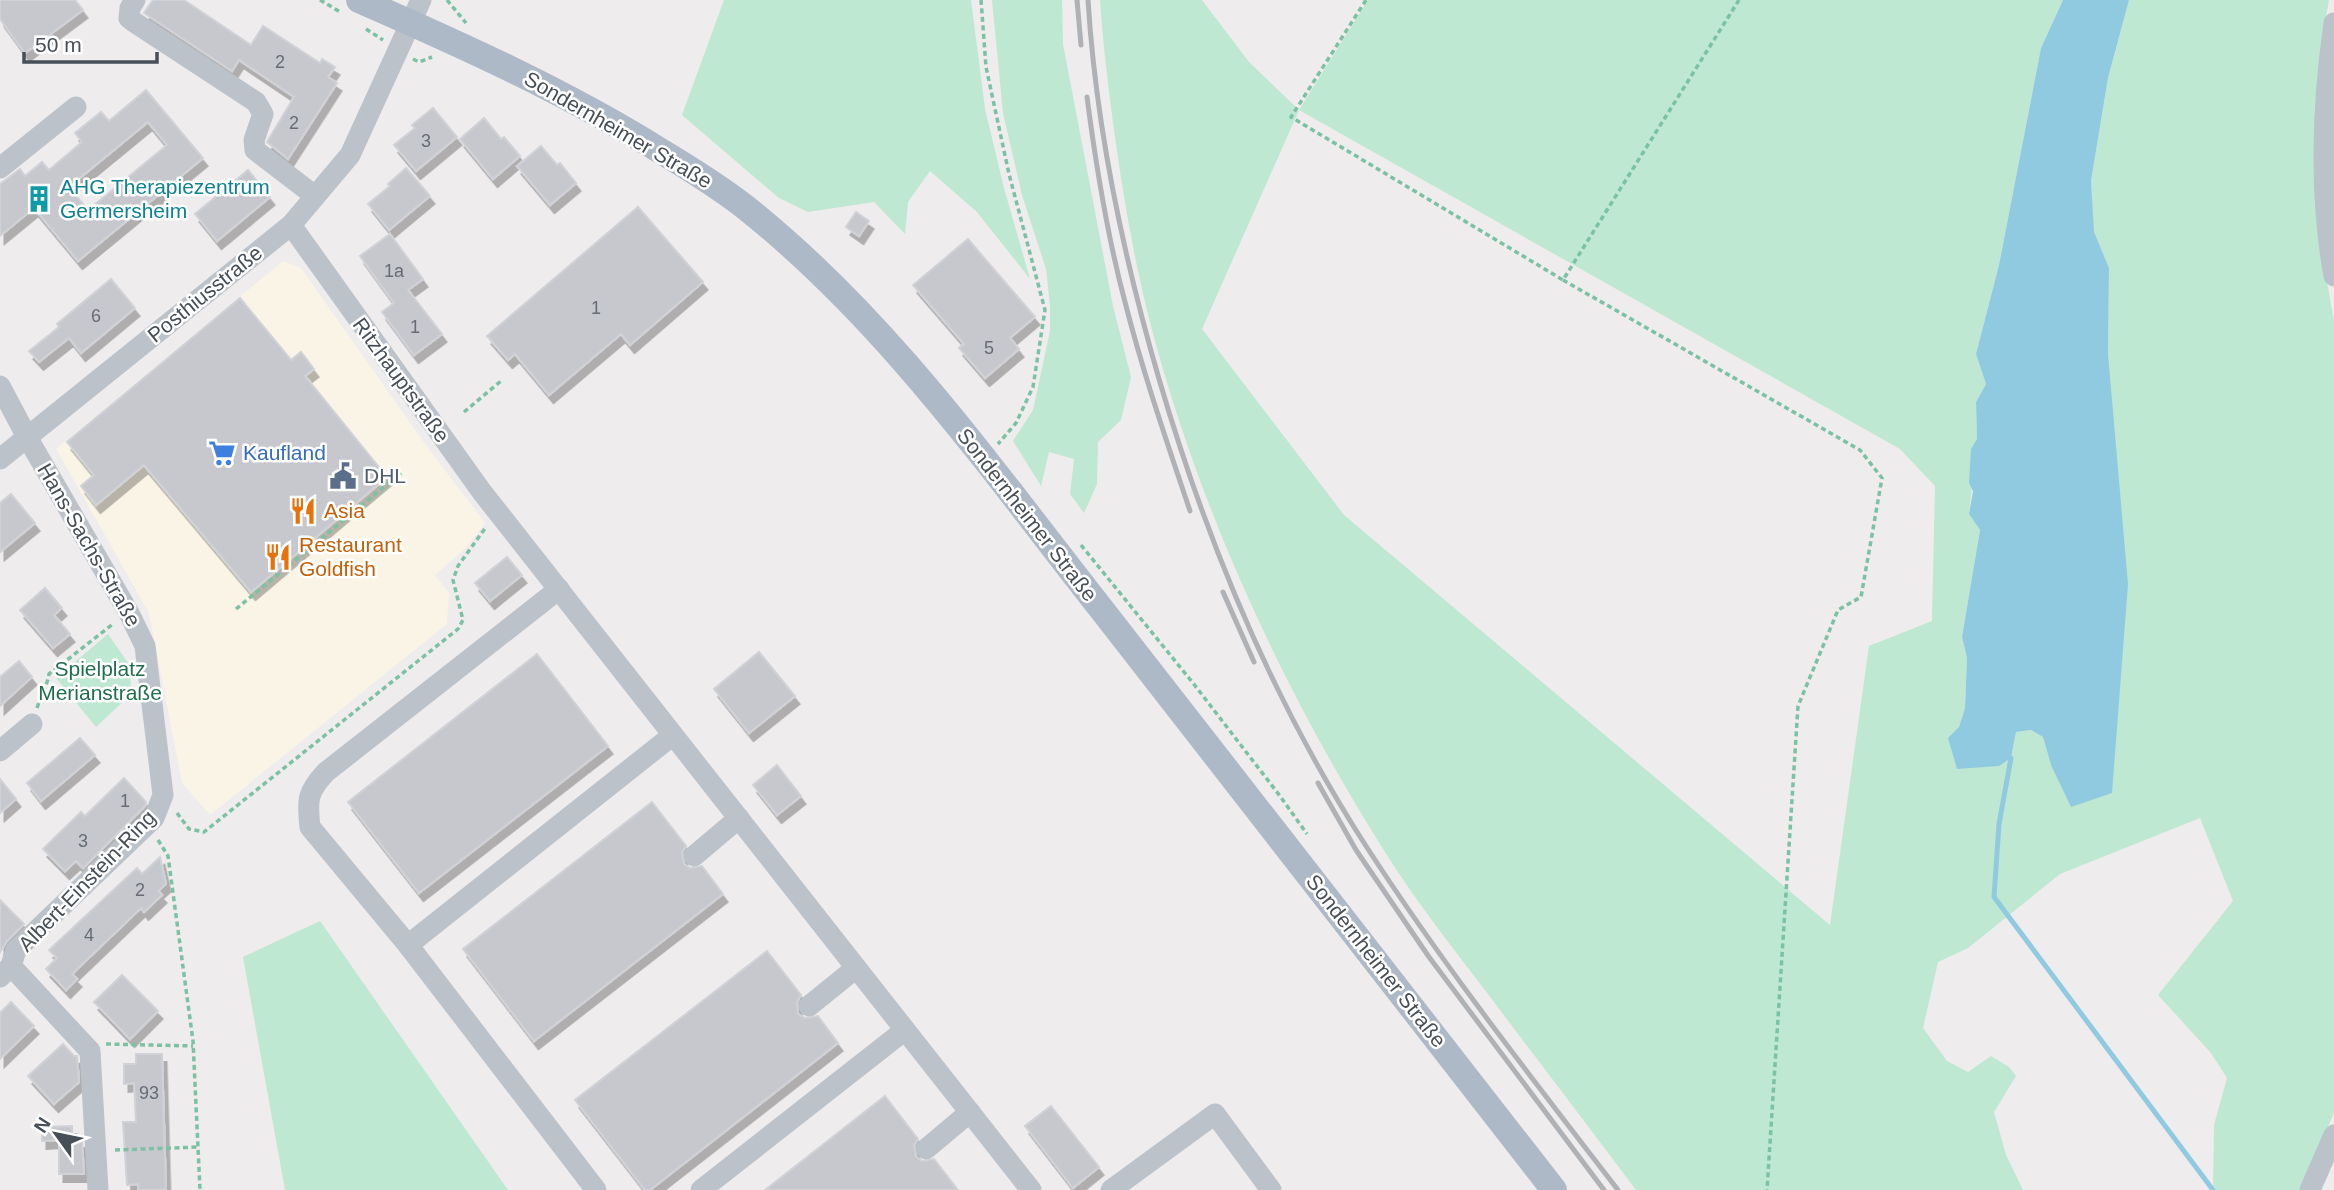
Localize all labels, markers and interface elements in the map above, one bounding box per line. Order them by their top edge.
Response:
scale bar [24,21,158,65]
text: 50 m [35,33,82,56]
house number: 2 [275,52,285,72]
street label: Sondernheimer Straße [521,66,716,193]
house number: 2 [289,113,299,133]
house number: 3 [421,131,431,151]
place label: AHG Therapiezentrum Germersheim [60,175,270,222]
building icon: AHG Therapiezentrum Germersheim [24,184,54,214]
street label: Posthiusstraße [143,241,266,347]
house number: 1a [384,261,405,281]
house number: 1 [591,298,601,318]
house number: 6 [91,306,101,326]
street label: Ritzhauptstraße [349,313,454,446]
house number: 1 [410,317,420,337]
house number: 5 [984,338,994,358]
street label: Sondernheimer Straße [953,424,1102,605]
supermarket icon: Kaufland [207,438,237,468]
place label: Kaufland [243,441,326,464]
street label: Hans-Sachs-Straße [33,459,145,630]
public building icon: DHL [328,461,358,491]
place label: DHL [364,464,406,487]
restaurant icon: Asia [288,496,318,526]
place label: Asia [324,499,365,522]
place label: Restaurant Goldfish [299,533,402,580]
restaurant icon: Restaurant Goldfish [263,542,293,572]
park label: Spielplatz Merianstraße [38,657,162,704]
house number: 1 [120,791,130,811]
street label: Albert-Einstein-Ring [14,805,160,956]
house number: 3 [78,831,88,851]
street label: Sondernheimer Straße [1302,870,1451,1051]
house number: 2 [135,880,145,900]
house number: 4 [84,925,94,945]
house number: 93 [139,1083,159,1103]
north arrow [21,1099,91,1169]
text: N [30,1114,55,1136]

